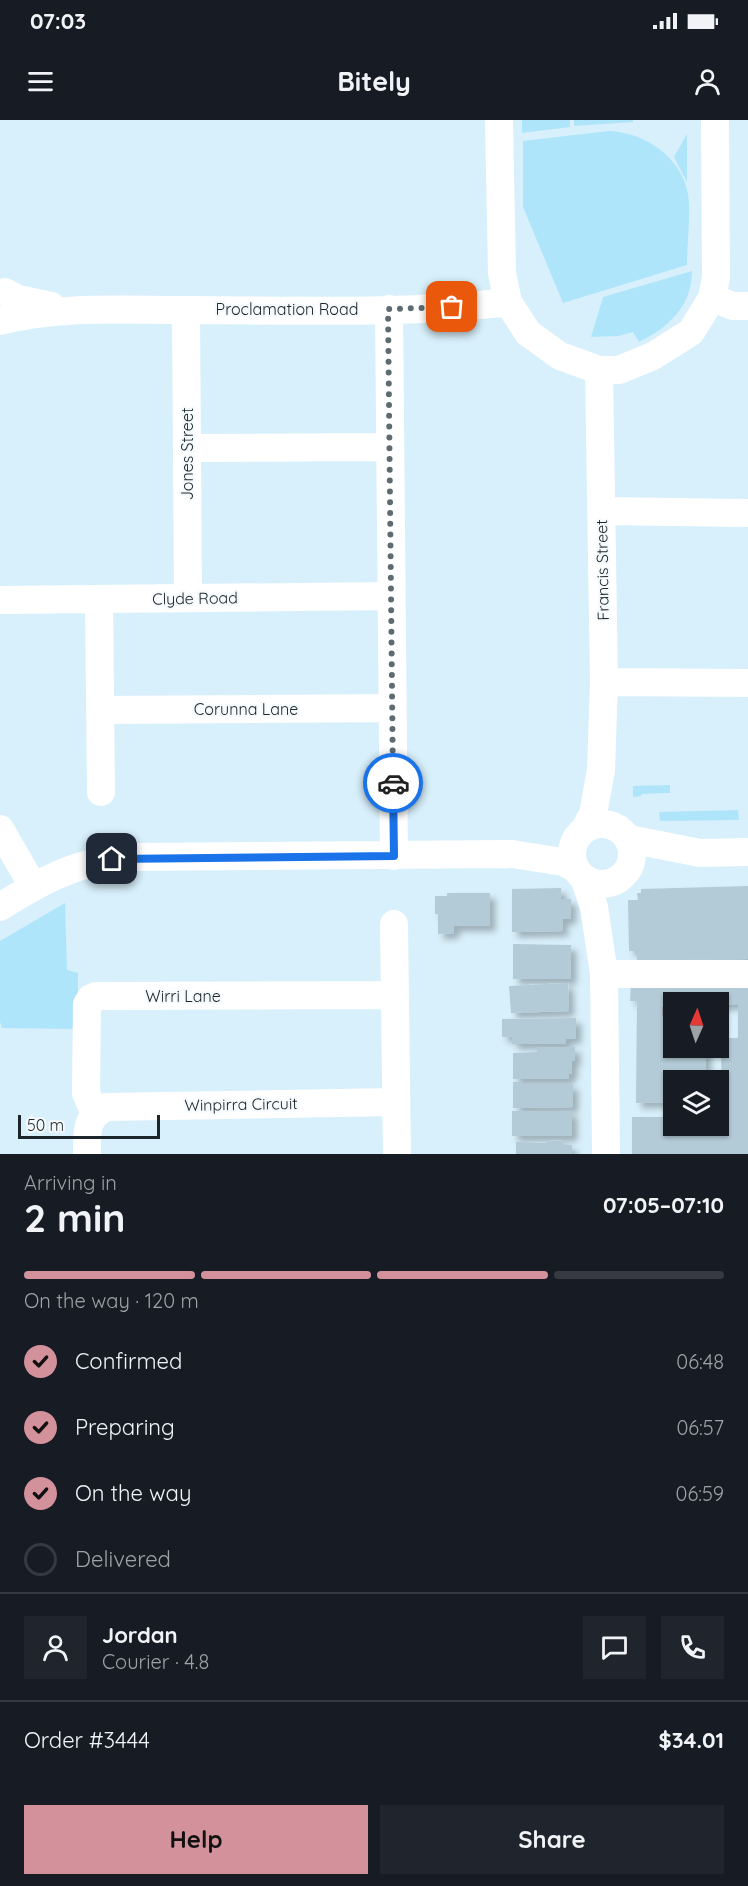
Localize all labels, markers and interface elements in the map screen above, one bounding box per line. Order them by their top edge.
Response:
text: 07:03 [30,7,86,35]
text: Bitely [337,64,411,98]
icon: menu [24,65,57,98]
icon: person [691,65,724,98]
pin [426,281,477,332]
icon: bag [435,290,468,323]
street label: Proclamation Road [216,299,358,319]
street label: Jones Street [177,408,197,500]
street label: Francis Street [591,519,613,621]
street label: Clyde Road [152,587,238,609]
street label: Corunna Lane [194,699,298,719]
courier [363,753,423,813]
icon: car [377,767,410,800]
pin [86,833,137,884]
icon: home [95,842,128,875]
street label: Wirri Lane [145,986,221,1006]
north arrow [663,992,729,1058]
map controls [663,992,729,1136]
button: layers [663,1070,729,1136]
street label: Winpirra Circuit [184,1093,298,1115]
scale bar [18,1112,160,1139]
text: 50 m [27,1115,64,1135]
text: Arriving in [24,1170,117,1195]
text: 07:05–07:10 [603,1191,724,1219]
text: 2 min [24,1193,126,1242]
text: On the way · 120 m [24,1288,199,1313]
icon: check [24,1345,57,1378]
text: Confirmed [75,1347,182,1375]
text: 06:48 [676,1349,724,1374]
icon: check [24,1411,57,1444]
text: Preparing [75,1413,175,1441]
text: 06:57 [676,1415,724,1440]
icon: check [24,1477,57,1510]
text: On the way [75,1479,191,1507]
text: 06:59 [676,1481,724,1506]
text: Delivered [75,1545,171,1573]
button: person [24,1616,87,1679]
button: chat [583,1616,646,1679]
button: phone [661,1616,724,1679]
text: Jordan [102,1621,178,1649]
text: Courier · 4.8 [102,1649,209,1674]
text: Order #3444 [24,1726,150,1754]
text: $34.01 [659,1726,724,1754]
button: Help [24,1805,368,1874]
button: Share [380,1805,724,1874]

